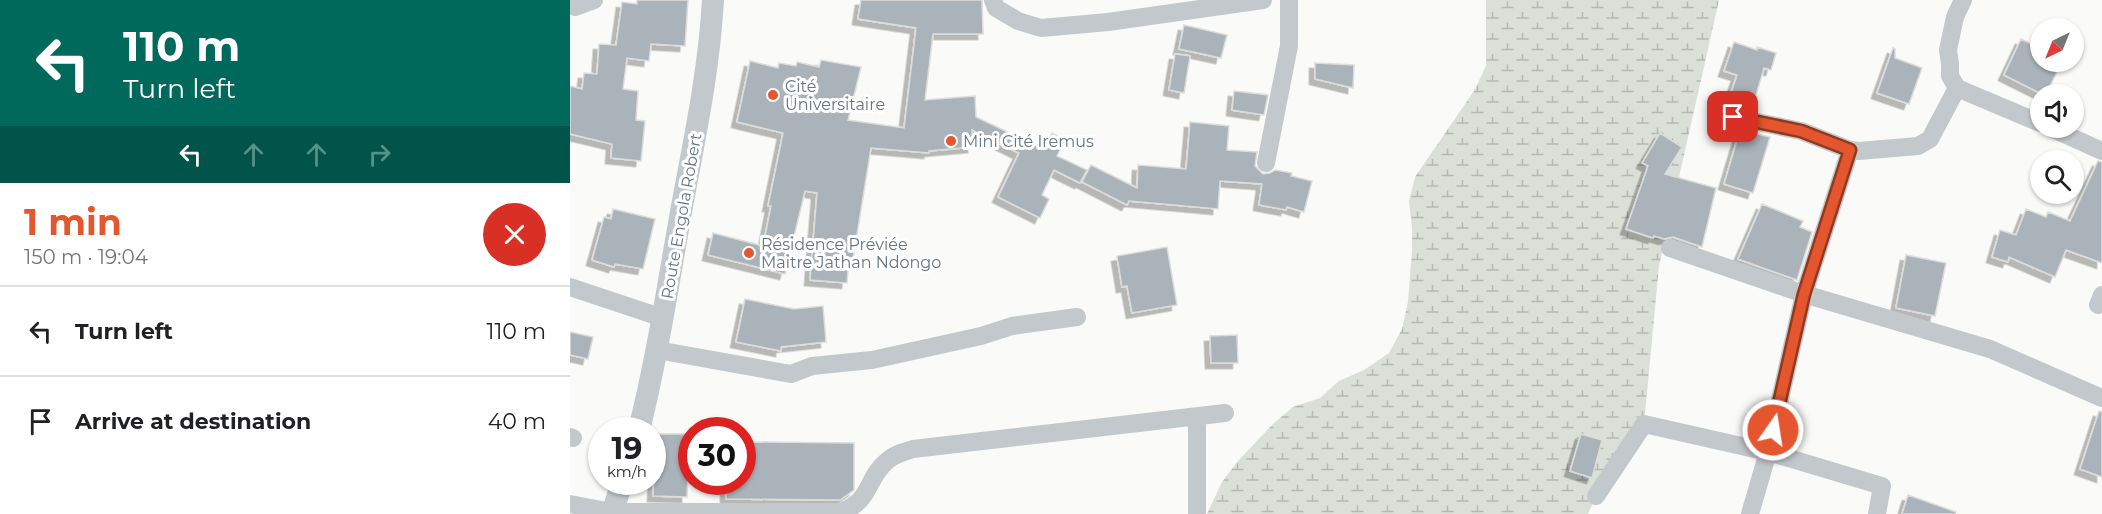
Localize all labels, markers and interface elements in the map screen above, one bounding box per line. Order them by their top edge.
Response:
north arrow [2030,18,2084,72]
map controls [2030,18,2084,204]
text: 110 m [123,20,240,72]
icon: left [24,24,102,102]
text: Turn left [123,72,236,105]
place label: Cité Universitaire [785,77,885,114]
button: sound [2030,84,2084,138]
marker: Cité Universitaire [766,88,780,102]
pin [1707,91,1758,142]
icon: arrive [1716,100,1749,133]
street label: Route Engola Robert [658,131,706,301]
place label: Mini Cité Iremus [963,132,1094,151]
marker: Mini Cité Iremus [944,134,958,148]
icon: left [174,138,207,171]
icon: ahead [237,138,270,171]
icon: ahead [300,138,333,171]
icon: right [363,138,396,171]
button: search [2030,150,2084,204]
text: 1 min [24,200,122,244]
button: close [483,203,546,266]
place label: Résidence Préviée Maitre Jathan Ndongo [761,235,941,272]
text: 150 m · 19:04 [24,245,148,269]
marker: Résidence Préviée Maitre Jathan Ndongo [742,246,756,260]
icon: left [24,315,57,348]
text: Turn left [75,318,173,345]
text: 110 m [486,318,546,345]
position arrow [1741,398,1805,462]
icon: arrive [24,405,57,438]
text: Arrive at destination [75,408,311,435]
text: 40 m [488,408,546,435]
speed limit sign: 30 [678,417,756,495]
text: 19 [612,430,642,467]
text: km/h [607,462,647,481]

